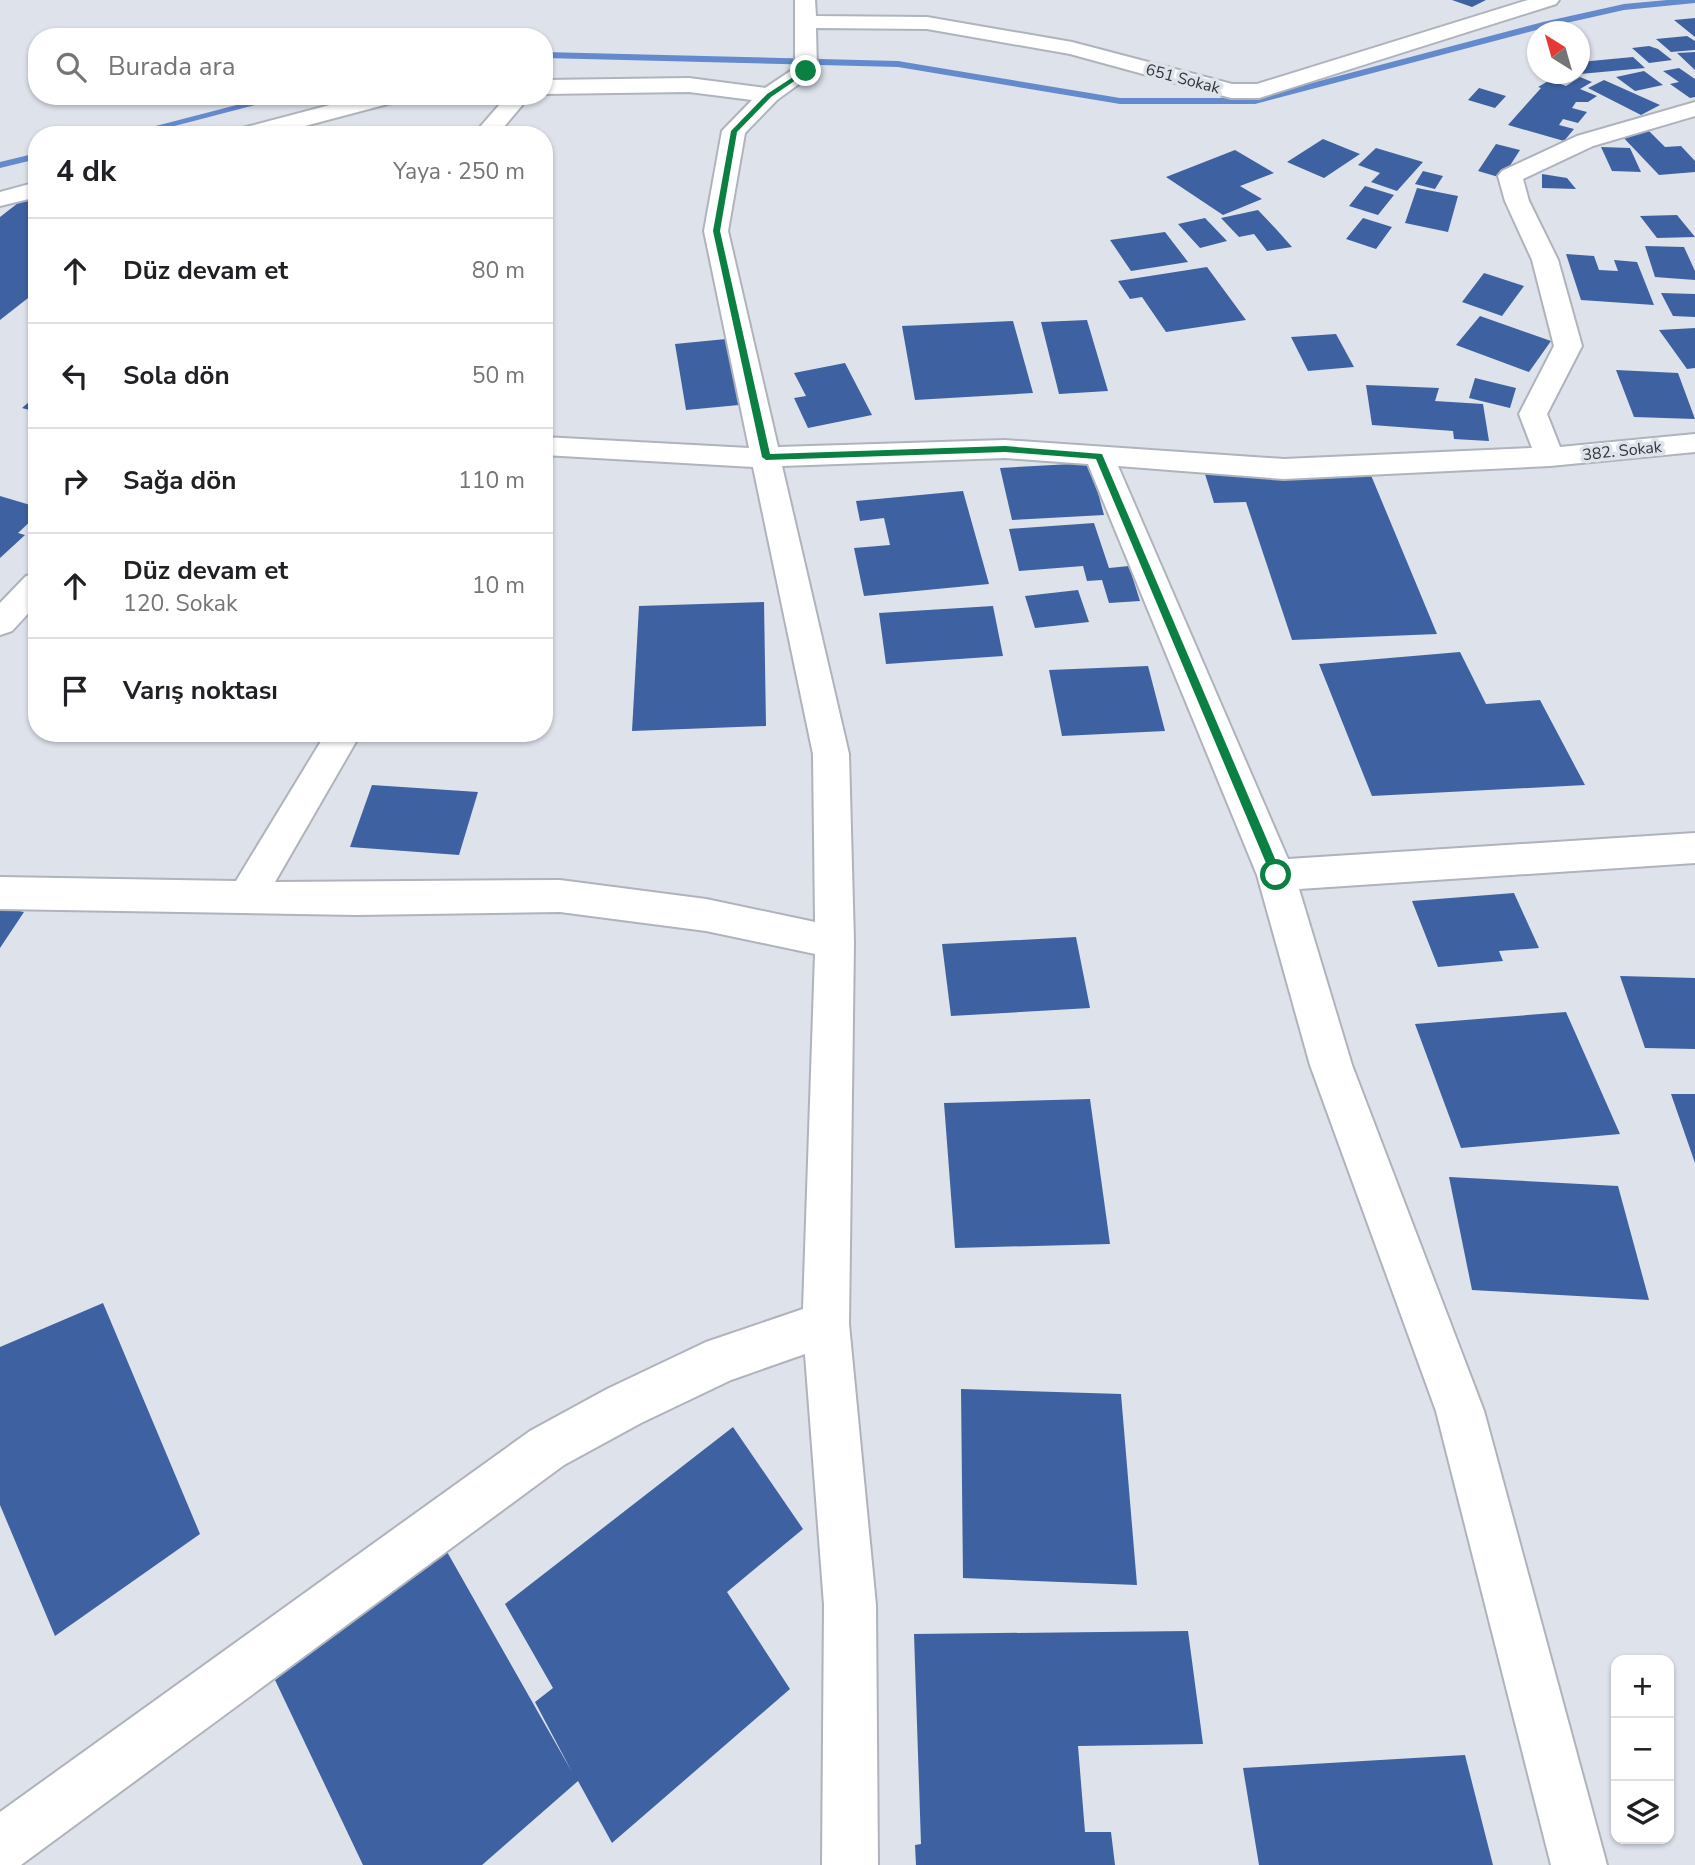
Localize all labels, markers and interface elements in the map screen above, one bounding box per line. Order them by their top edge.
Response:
north arrow [1527,21,1590,84]
search box [28,28,553,105]
icon: search [52,48,90,86]
text: Burada ara [108,49,235,84]
route end [790,55,821,86]
street label: 651 Sokak [1143,58,1223,100]
text: 4 dk [56,151,116,192]
text: Yaya · 250 m [393,156,525,187]
icon: ahead [56,252,94,290]
text: Düz devam et [123,253,288,288]
text: 80 m [472,255,525,286]
icon: left [56,357,94,395]
text: Sola dön [123,358,230,393]
text: 50 m [472,360,525,391]
street label: 382. Sokak [1581,436,1664,466]
icon: right [56,462,94,500]
text: Sağa dön [123,463,236,498]
text: 110 m [458,465,525,496]
text: Düz devam et [123,553,288,588]
icon: ahead [56,567,94,605]
text: 10 m [472,570,525,601]
text: 120. Sokak [123,588,238,619]
icon: arrive [56,672,94,710]
text: Varış noktası [123,673,278,708]
route start [1260,859,1291,890]
map controls [1611,1655,1674,1844]
button: + [1611,1655,1674,1718]
button: − [1611,1718,1674,1781]
button: layers [1611,1781,1674,1844]

